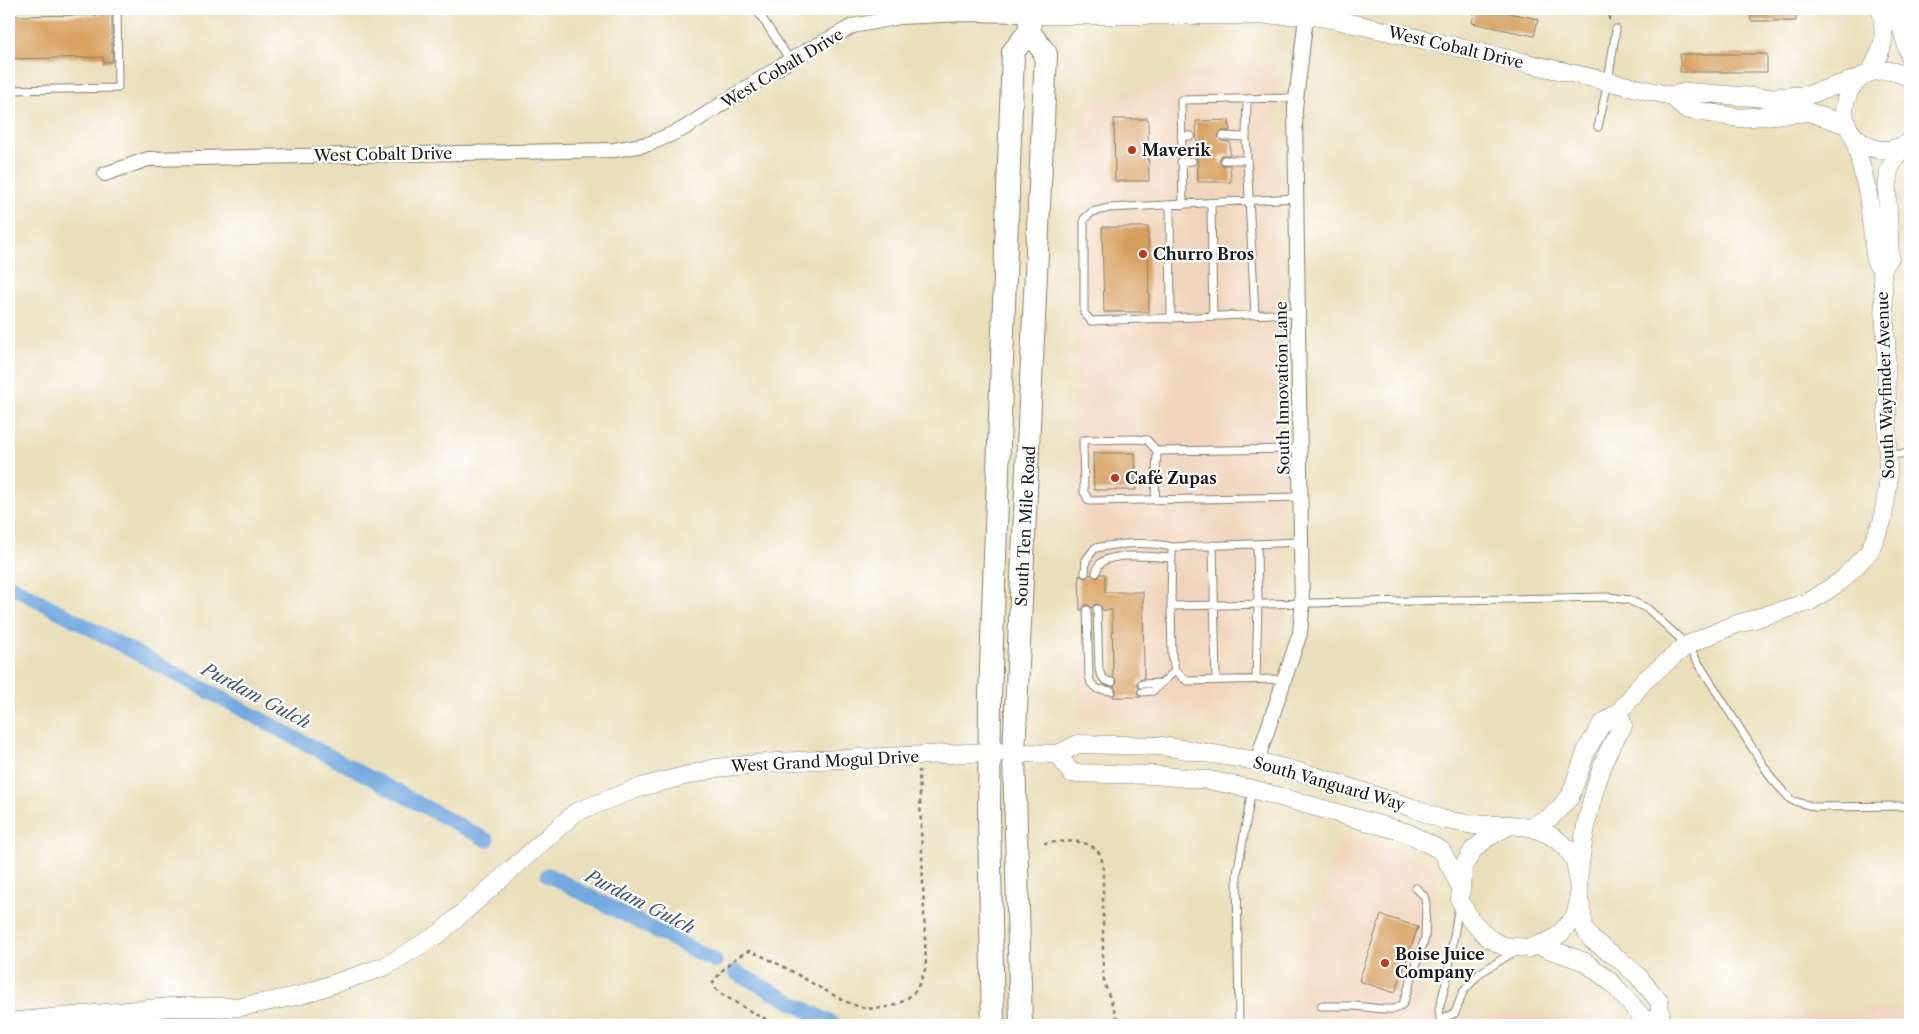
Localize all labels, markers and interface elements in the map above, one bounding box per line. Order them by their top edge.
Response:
street label: West Cobalt Drive [1385,21,1526,72]
street label: West Cobalt Drive [717,24,846,113]
place label: Maverik [1142,140,1211,160]
street label: West Cobalt Drive [313,143,452,165]
marker: Maverik [1126,144,1138,156]
place label: Churro Bros [1153,244,1254,264]
marker: Churro Bros [1137,248,1149,260]
street label: South Wayfinder Avenue [1872,291,1898,479]
street label: South Innovation Lane [1270,301,1294,475]
street label: South Ten Mile Road [1011,445,1039,607]
place label: Café Zupas [1125,468,1217,488]
marker: Café Zupas [1109,472,1121,484]
water label: Purdam Gulch [196,657,314,734]
street label: West Grand Mogul Drive [729,746,920,776]
street label: South Vanguard Way [1251,752,1408,815]
water label: Purdam Gulch [580,864,698,939]
place label: Boise Juice Company [1395,944,1485,982]
marker: Boise Juice Company [1379,957,1391,969]

